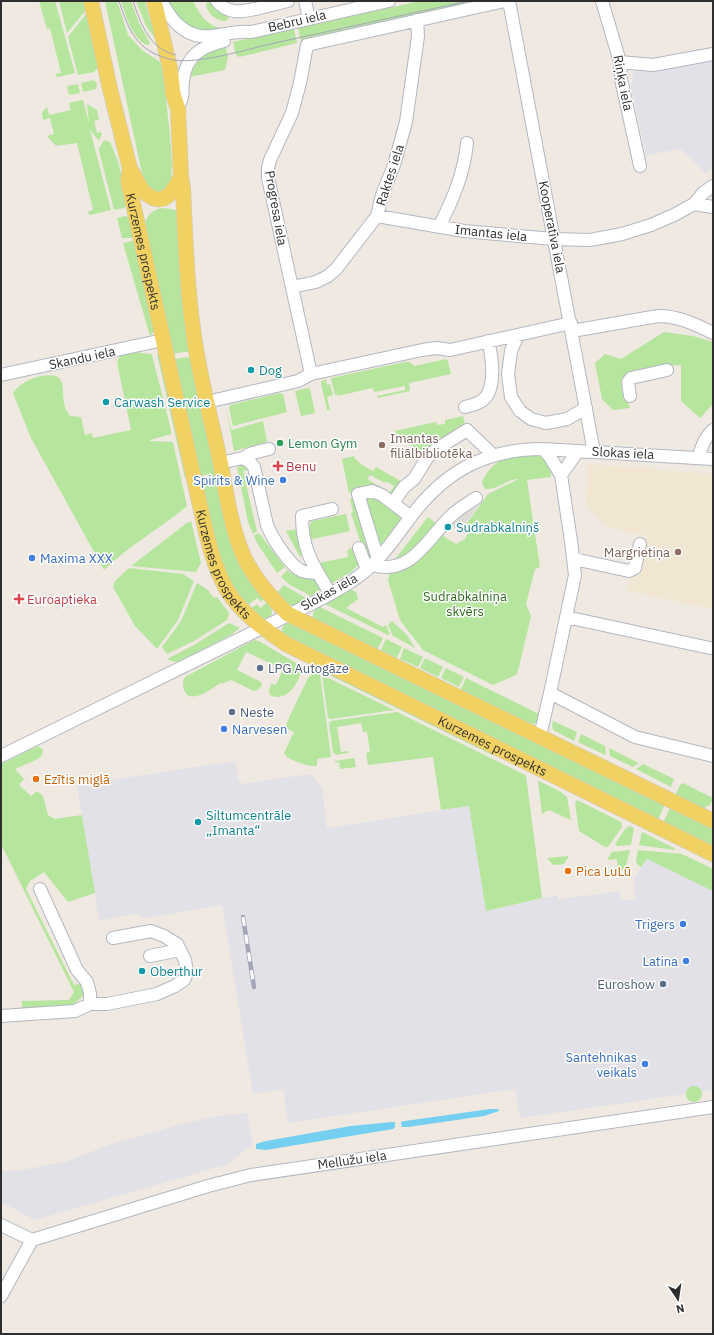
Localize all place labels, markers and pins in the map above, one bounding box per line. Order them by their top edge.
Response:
place label: Dog [259,362,282,379]
marker: Dog [246,365,256,375]
place label: Carwash Service [114,394,210,411]
marker: Carwash Service [101,397,111,407]
place label: Imantas filiālbibliotēka [390,430,472,462]
place label: Lemon Gym [288,435,357,452]
marker: Lemon Gym [275,438,285,448]
marker: Imantas filiālbibliotēka [377,440,387,450]
place label: Benu [286,458,316,475]
marker: Benu [273,461,283,471]
place label: Spirits & Wine [193,472,275,489]
marker: Spirits & Wine [278,475,288,485]
place label: Sudrabkalniņš [456,519,539,536]
marker: Sudrabkalniņš [443,522,453,532]
place label: Margrietiņa [604,544,670,561]
marker: Margrietiņa [673,547,683,557]
place label: Maxima XXX [40,550,113,567]
marker: Maxima XXX [27,553,37,563]
place label: Euroaptieka [27,591,97,608]
marker: Euroaptieka [14,594,24,604]
place label: LPG Autogāze [268,660,349,677]
marker: LPG Autogāze [255,663,265,673]
place label: Neste [240,704,274,721]
marker: Neste [227,707,237,717]
place label: Narvesen [232,721,287,738]
marker: Narvesen [219,724,229,734]
place label: Ezītis miglā [44,771,110,788]
marker: Ezītis miglā [31,774,41,784]
place label: Siltumcentrāle „Imanta“ [206,807,291,839]
marker: Siltumcentrāle „Imanta“ [193,817,203,827]
place label: Pica LuLū [576,863,631,880]
marker: Pica LuLū [563,866,573,876]
place label: Trigers [635,916,675,933]
marker: Trigers [678,919,688,929]
place label: Latina [642,953,678,970]
marker: Latina [681,956,691,966]
place label: Oberthur [150,963,203,980]
marker: Oberthur [137,966,147,976]
place label: Euroshow [597,976,655,993]
marker: Euroshow [658,979,668,989]
place label: Santehnikas veikals [565,1049,637,1081]
marker: Santehnikas veikals [640,1059,650,1069]

